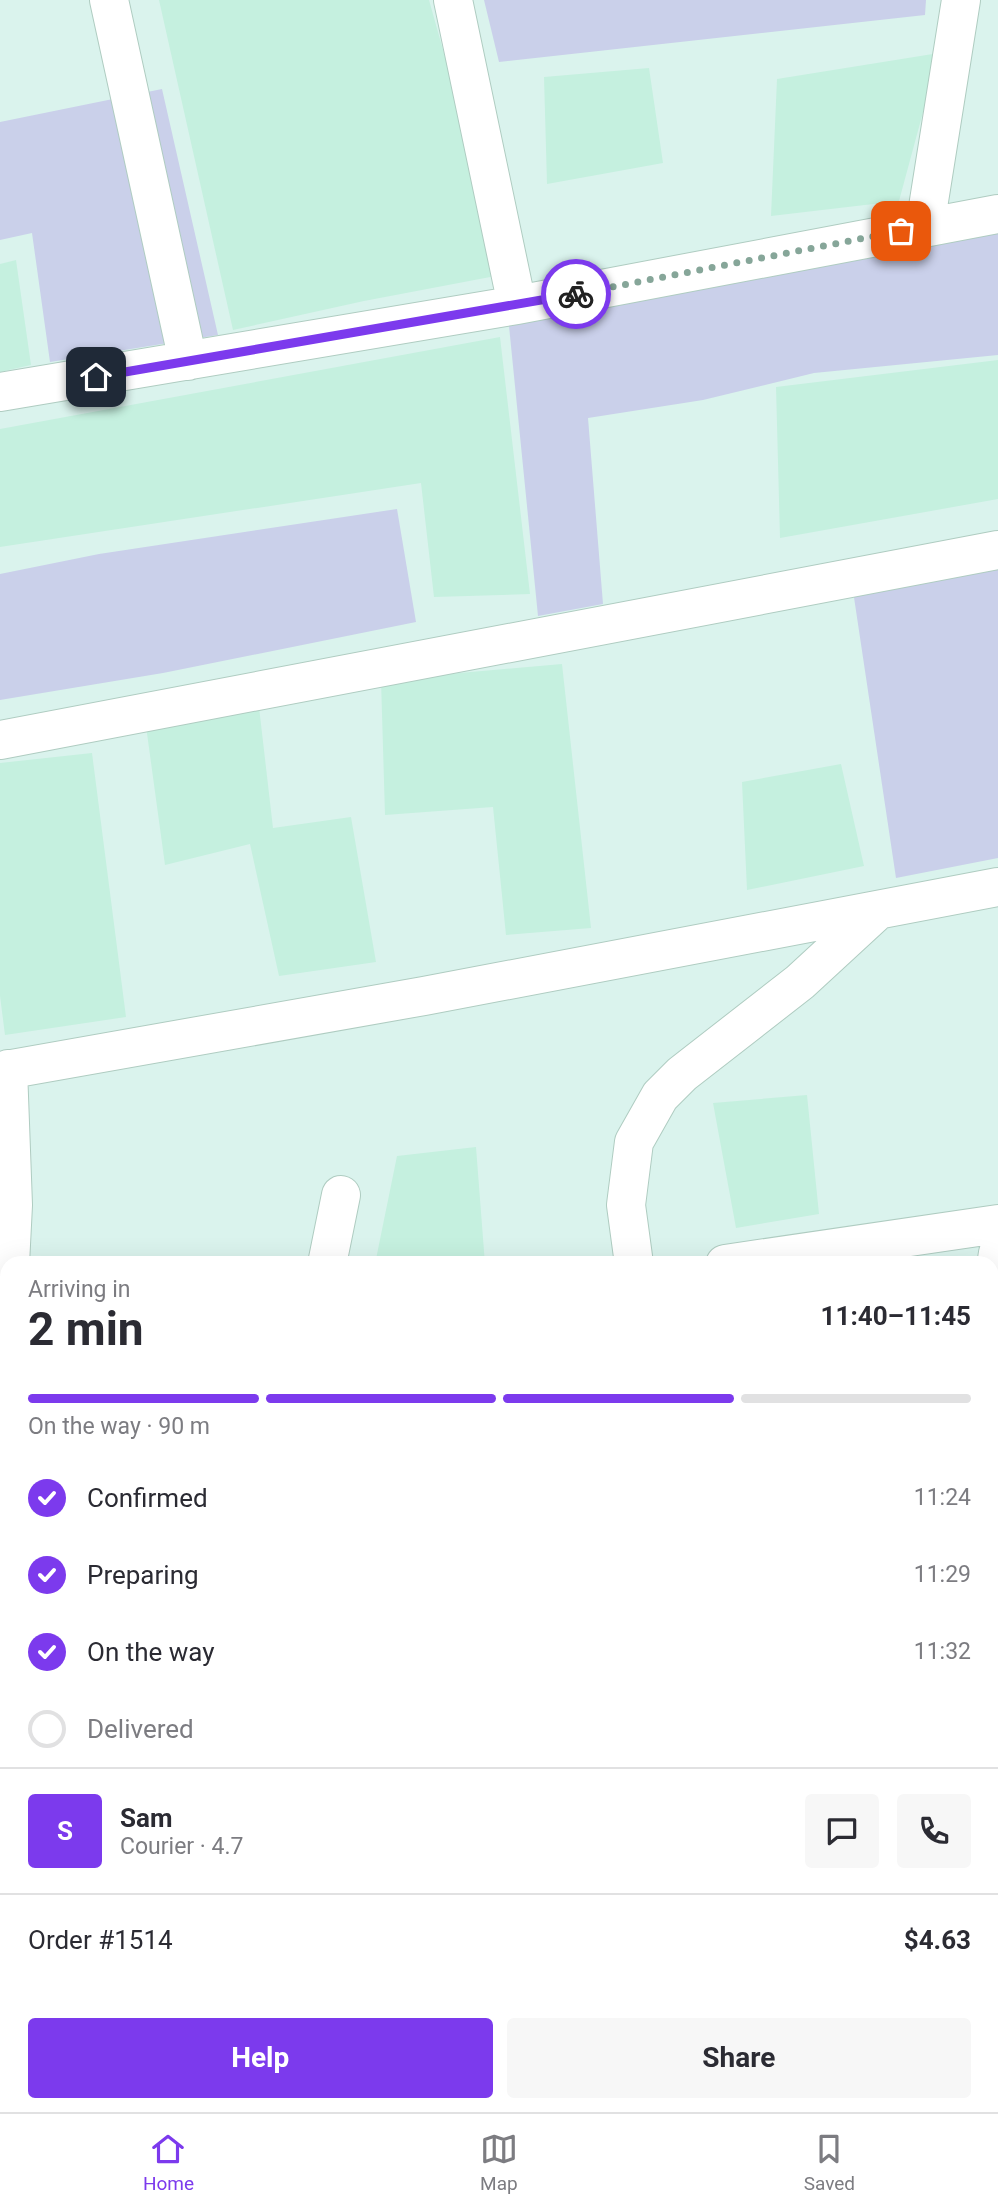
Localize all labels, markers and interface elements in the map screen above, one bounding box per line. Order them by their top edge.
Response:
pin [871,201,931,261]
icon: bag [882,212,920,250]
courier [541,259,611,329]
icon: bike [557,275,595,313]
pin [66,347,126,407]
icon: home [77,358,115,396]
text: Arriving in [28,1276,131,1303]
text: 11:40–11:45 [821,1301,971,1331]
text: 2 min [28,1302,144,1356]
text: On the way · 90 m [28,1413,210,1440]
icon: check [28,1479,66,1517]
text: Confirmed [87,1483,208,1513]
text: 11:24 [914,1484,971,1511]
icon: check [28,1556,66,1594]
text: Preparing [87,1560,199,1590]
text: 11:29 [914,1561,971,1588]
icon: check [28,1633,66,1671]
text: On the way [87,1637,215,1667]
text: 11:32 [914,1638,971,1665]
text: Delivered [87,1714,194,1744]
button: chat [805,1794,879,1868]
button: phone [897,1794,971,1868]
text: Sam [120,1803,172,1833]
text: S [57,1816,73,1846]
text: Courier · 4.7 [120,1833,243,1860]
text: Order #1514 [28,1925,173,1955]
text: $4.63 [904,1925,971,1955]
button: Help [28,2018,493,2098]
button: Share [507,2018,971,2098]
tab: Home [143,2130,194,2195]
tab: Map [480,2130,518,2195]
tab: Saved [804,2130,855,2195]

